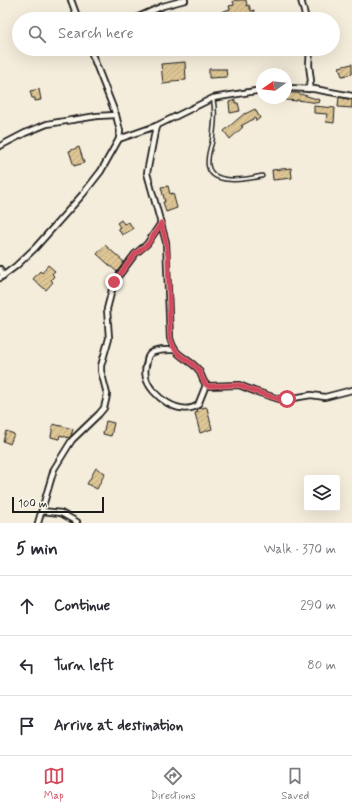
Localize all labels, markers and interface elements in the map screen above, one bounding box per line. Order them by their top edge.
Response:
search box [12,12,340,56]
icon: search [26,23,48,45]
text: Search here [58,24,134,44]
north arrow [256,68,292,104]
route end [105,273,123,291]
route start [278,390,296,408]
map controls [304,475,340,511]
button: layers [304,475,340,511]
scale bar [12,495,104,514]
text: 100 m [18,497,48,511]
text: 5 min [16,538,58,560]
text: Walk · 370 m [264,541,336,558]
icon: ahead [16,595,38,617]
text: Continue [54,596,110,616]
text: 290 m [300,597,336,614]
icon: left [16,655,38,677]
text: Turn left [54,656,114,676]
text: 80 m [307,657,336,674]
icon: arrive [16,715,38,737]
text: Arrive at destination [54,716,183,736]
tab: Map [43,765,65,803]
tab: Directions [150,765,196,803]
tab: Saved [281,765,309,803]

